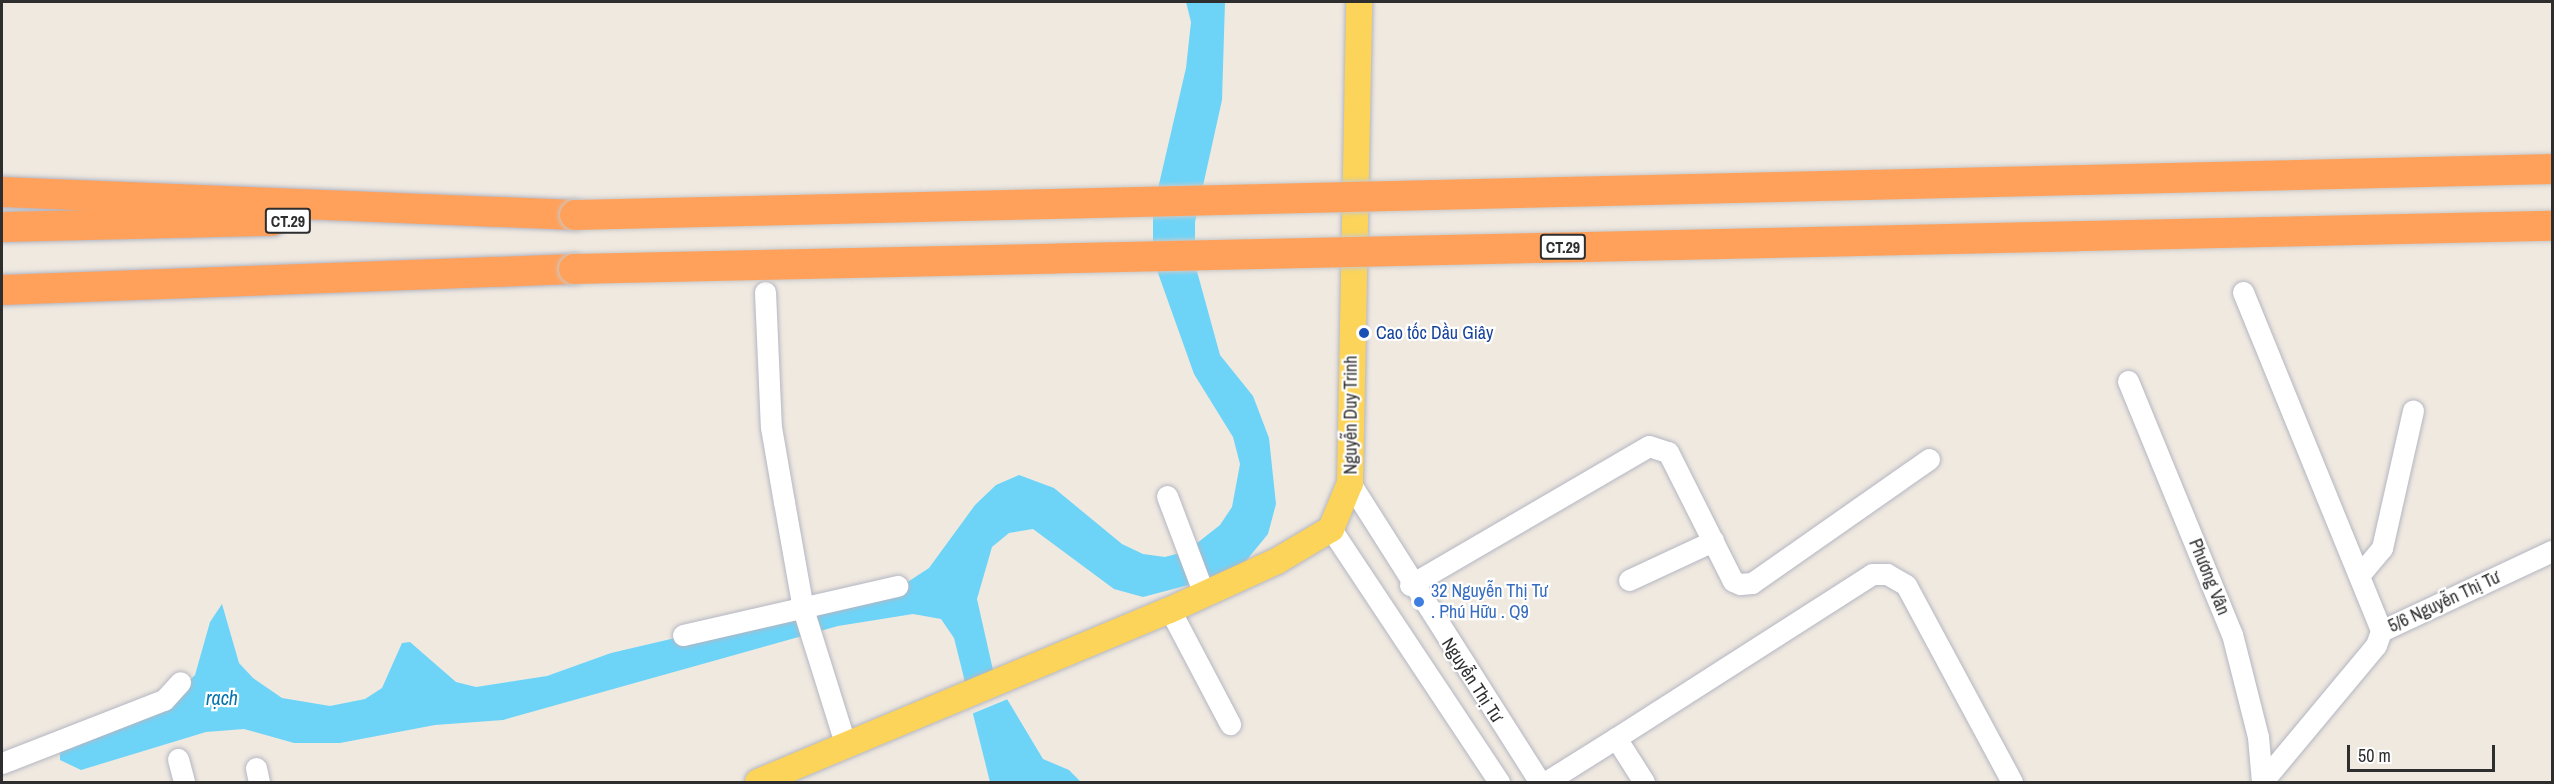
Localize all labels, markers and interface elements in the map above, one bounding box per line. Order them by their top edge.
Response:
road number: CT.29 [264,208,312,234]
road number: CT.29 [1539,234,1587,260]
place label: Cao tốc Dầu Giây [1376,322,1493,344]
marker: Cao tốc Dầu Giây [1357,326,1371,340]
street label: Nguyễn Duy Trinh [1340,355,1362,475]
street label: Phương Vân [2184,536,2234,618]
street label: 5/6 Nguyễn Thị Tư [2385,567,2503,637]
place label: 32 Nguyễn Thị Tư . Phú Hữu . Q9 [1431,581,1548,624]
marker: 32 Nguyễn Thị Tư . Phú Hữu . Q9 [1412,595,1426,609]
street label: Nguyễn Thị Tư [1437,634,1507,726]
water label: rạch [206,685,238,709]
scale bar [2350,733,2498,771]
text: 50 m [2358,743,2391,768]

